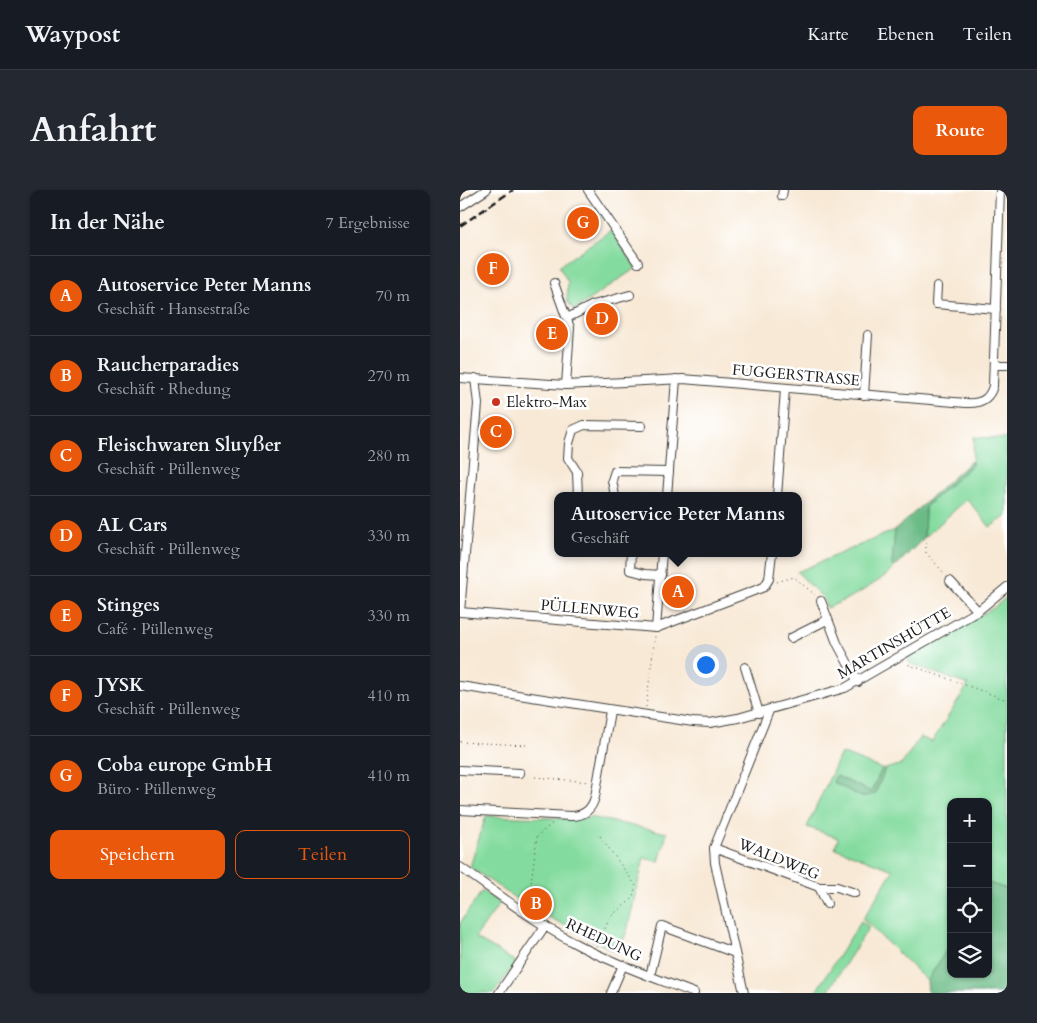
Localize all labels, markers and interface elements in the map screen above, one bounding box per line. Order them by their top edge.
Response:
text: Waypost [25,18,120,51]
text: Karte [807,22,849,47]
text: Ebenen [877,22,935,47]
text: Teilen [963,22,1012,47]
text: Anfahrt [30,106,156,154]
button: Route [913,106,1007,155]
pin: G [567,204,599,242]
text: In der Nähe [50,208,165,237]
text: 7 Ergebnisse [325,212,410,234]
pin: F [477,250,509,288]
text: Autoservice Peter Manns [97,272,311,298]
text: A [60,285,72,307]
text: 70 m [376,285,410,307]
text: Geschäft · Hansestraße [97,298,250,320]
pin: D [586,300,618,338]
pin: E [536,315,568,353]
text: Raucherparadies [97,352,239,378]
street label: FUGGERSTRASSE [731,359,861,391]
text: B [60,365,72,387]
text: 270 m [368,365,410,387]
text: Geschäft · Rhedung [97,378,230,400]
place label: Elektro-Max [506,392,588,412]
marker: Elektro-Max [490,396,502,408]
pin: C [480,413,512,451]
text: Fleischwaren Sluyßer [97,432,281,458]
text: C [60,445,72,467]
text: 280 m [368,445,410,467]
text: Geschäft · Püllenweg [97,458,240,480]
popup [554,492,802,557]
text: Autoservice Peter Manns [571,501,785,527]
text: AL Cars [97,512,167,538]
text: D [59,525,73,547]
text: 330 m [368,525,410,547]
text: Geschäft [571,527,629,549]
text: Geschäft · Püllenweg [97,538,240,560]
pin: A [662,573,694,611]
text: Stinges [97,592,160,618]
street label: PÜLLENWEG [540,595,640,623]
street label: MARTINSHÜTTE [834,602,954,684]
text: E [61,605,71,627]
text: 330 m [368,605,410,627]
text: Café · Püllenweg [97,618,213,640]
your location [693,652,719,678]
text: JYSK [97,672,144,698]
text: F [61,685,71,707]
text: 410 m [368,685,410,707]
text: Geschäft · Püllenweg [97,698,240,720]
text: Coba europe GmbH [97,752,272,778]
text: G [59,765,73,787]
text: 410 m [368,765,410,787]
text: Büro · Püllenweg [97,778,216,800]
map controls [947,798,992,978]
button: + [947,798,992,843]
button: Speichern [50,830,225,879]
button: Teilen [235,830,410,879]
street label: WALDWEG [734,833,823,884]
button: − [947,843,992,888]
pin: B [520,885,552,923]
button: locate [947,888,992,933]
street label: RHEDUNG [563,914,645,966]
button: layers [947,933,992,978]

